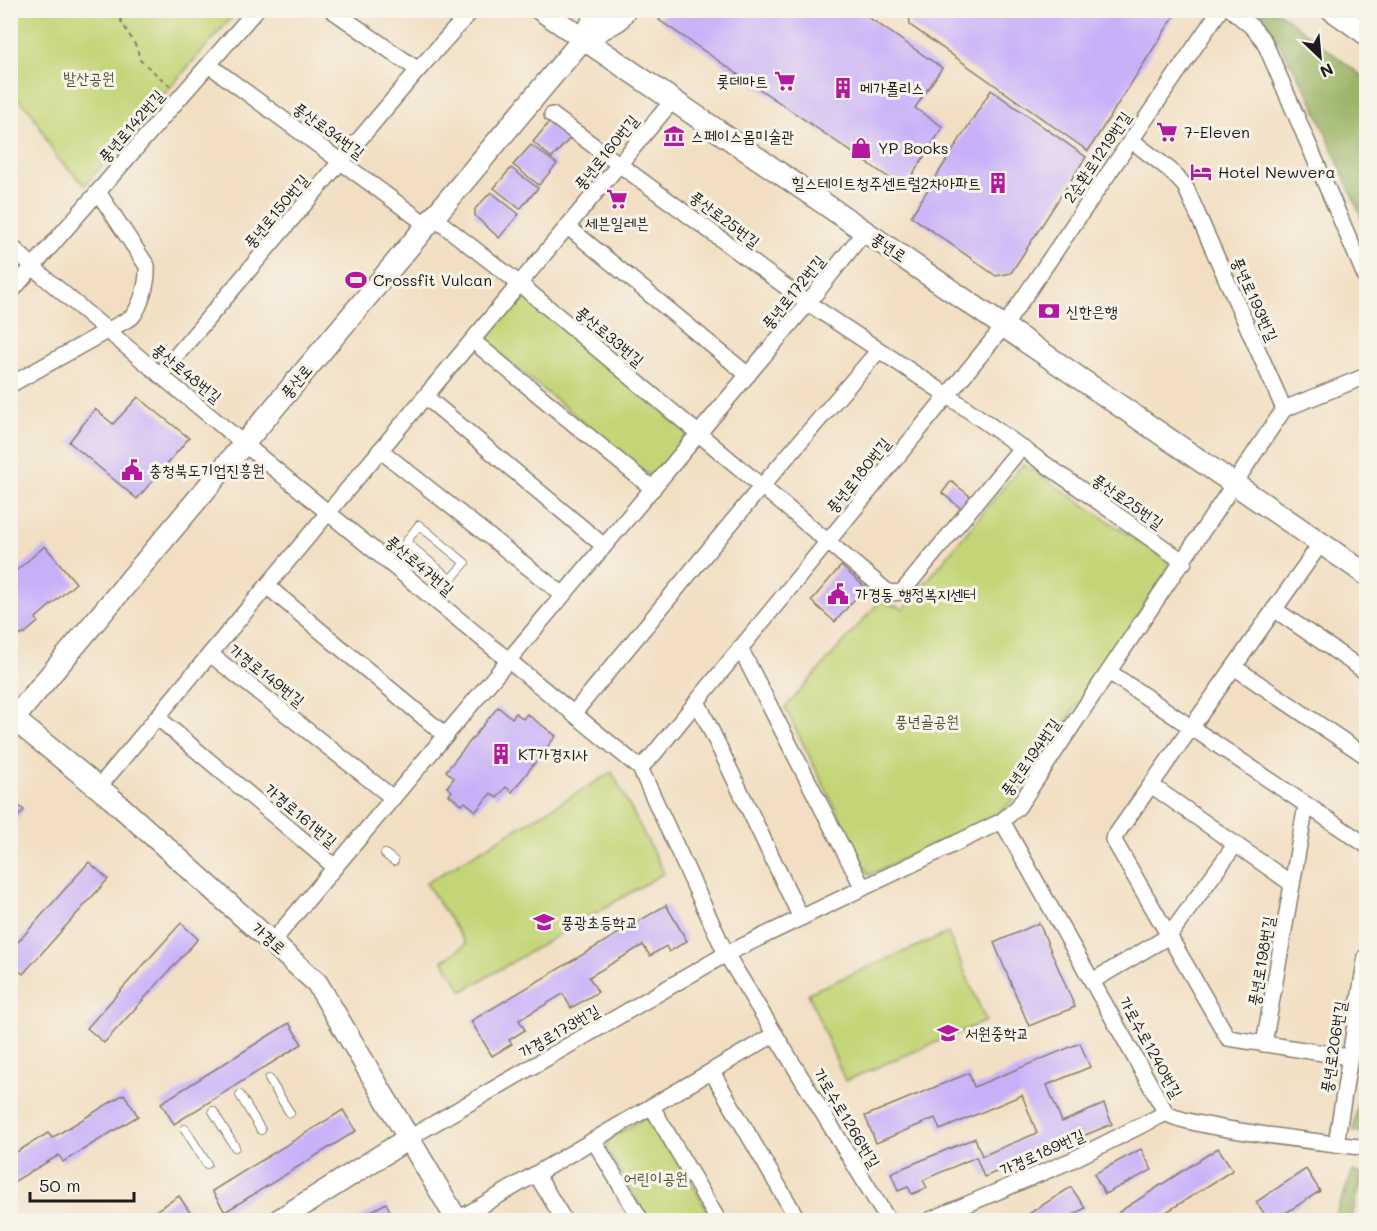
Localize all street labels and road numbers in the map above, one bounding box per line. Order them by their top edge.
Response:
street label: 풍년로142번길 [93,85,168,166]
street label: 풍산로34번길 [289,97,369,163]
street label: 2순환로1219번길 [1058,107,1135,207]
street label: 풍년로160번길 [569,110,642,194]
street label: 풍년로150번길 [238,169,313,252]
street label: 풍산로25번길 [686,185,765,252]
street label: 풍년로 [867,227,911,266]
street label: 풍년로172번길 [756,250,829,333]
street label: 풍년로193번길 [1227,253,1283,344]
street label: 풍산로33번길 [572,301,649,370]
street label: 풍산로48번길 [148,338,226,407]
street label: 풍산로 [275,359,316,402]
street label: 풍년로180번길 [821,433,895,517]
street label: 풍산로25번길 [1088,468,1168,533]
street label: 풍산로47번길 [382,530,459,599]
street label: 가경로149번길 [225,639,309,711]
street label: 풍년로194번길 [995,714,1064,800]
street label: 가경로161번길 [261,778,342,851]
street label: 풍년로198번길 [1242,914,1279,1007]
street label: 가경로 [248,917,291,958]
street label: 가로수로1240번길 [1115,992,1188,1101]
street label: 가경로173번길 [515,999,603,1062]
street label: 풍년로206번길 [1315,999,1350,1094]
street label: 가로수로1266번길 [809,1064,885,1172]
street label: 가경로189번길 [996,1123,1088,1180]

